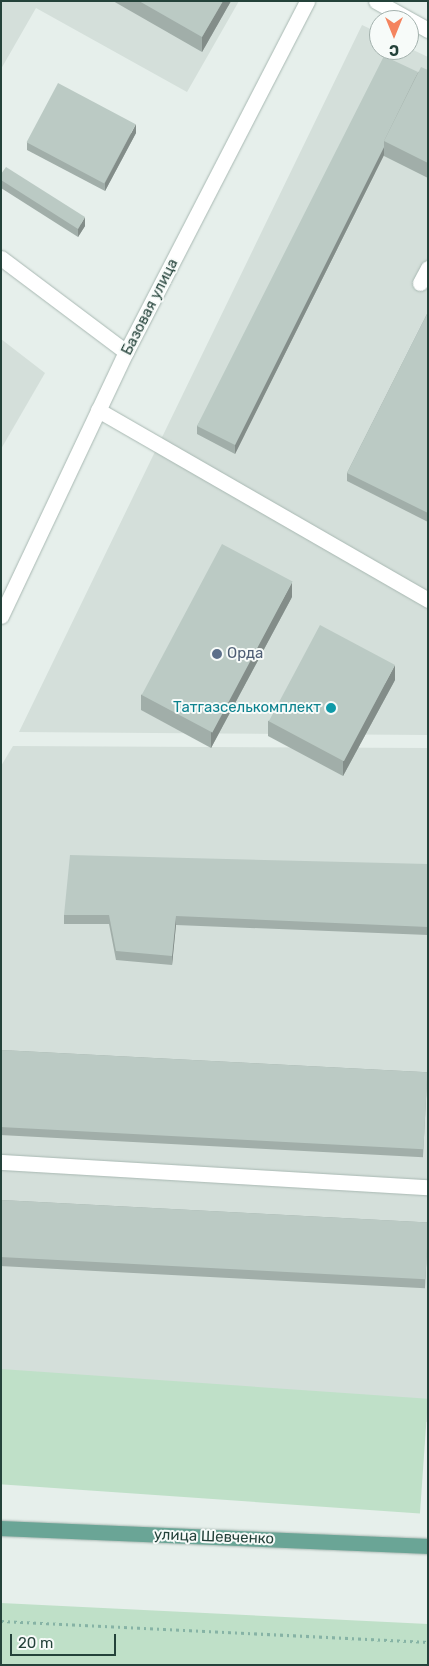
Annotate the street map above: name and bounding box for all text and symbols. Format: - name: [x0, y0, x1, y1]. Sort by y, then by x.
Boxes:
- north arrow: [369, 10, 419, 60]
- text: С: [389, 41, 399, 58]
- street label: Базовая улица: [118, 256, 182, 358]
- place label: Орда: [227, 645, 263, 663]
- marker: Орда: [211, 648, 223, 660]
- place label: Татгазселькомплект: [173, 699, 321, 717]
- marker: Татгазселькомплект: [325, 702, 337, 714]
- street label: улица Шевченко: [154, 1526, 274, 1548]
- scale bar: [12, 1624, 119, 1656]
- text: 20 m: [18, 1634, 53, 1652]

